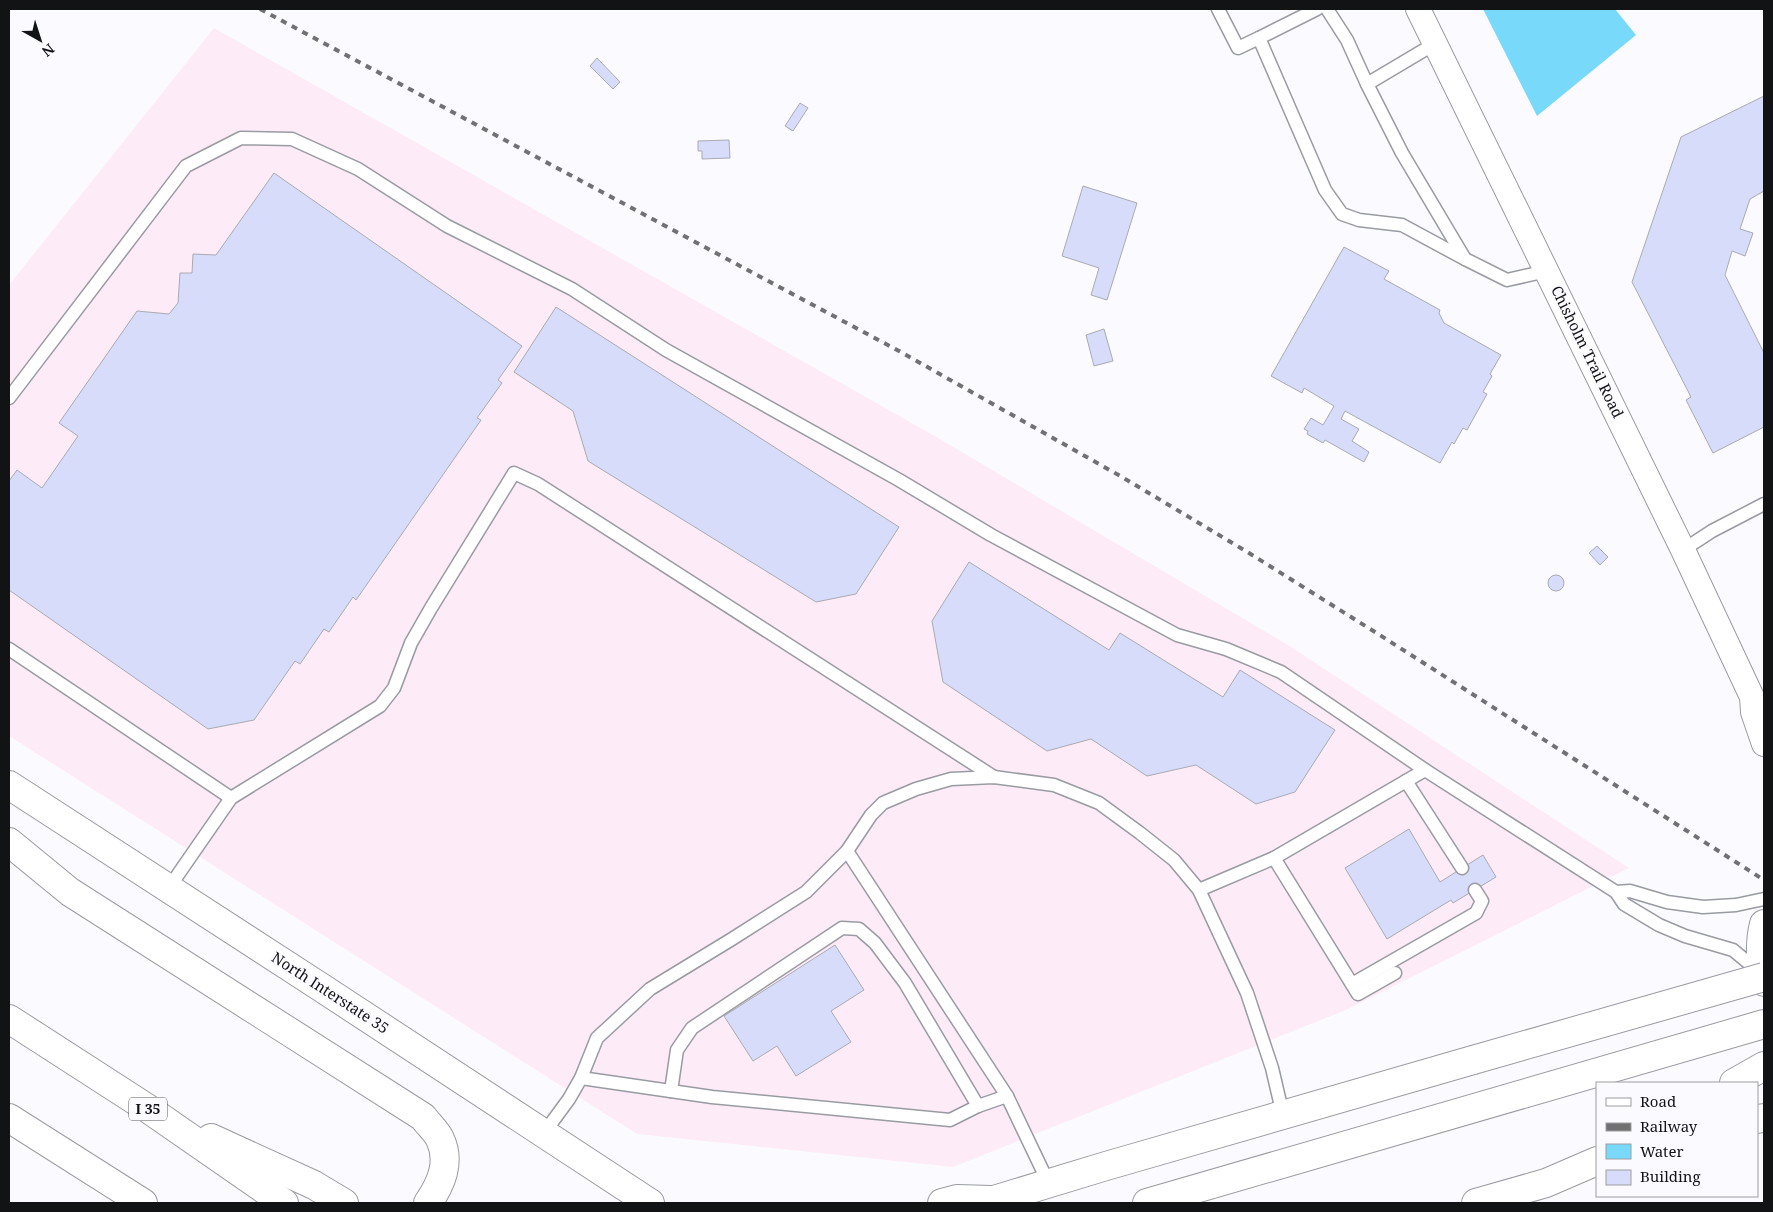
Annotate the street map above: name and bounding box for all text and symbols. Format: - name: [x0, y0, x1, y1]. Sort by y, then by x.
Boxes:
- north arrow: [15, 15, 65, 65]
- text: N: [38, 40, 59, 61]
- street label: Chisholm Trail Road: [1547, 282, 1629, 421]
- street label: North Interstate 35: [268, 947, 393, 1038]
- legend: [1596, 1082, 1758, 1197]
- text: Road: [1640, 1091, 1676, 1111]
- road number: I 35: [129, 1098, 167, 1120]
- text: Railway: [1640, 1116, 1698, 1136]
- text: Water: [1640, 1141, 1683, 1161]
- text: Building: [1640, 1166, 1701, 1186]

